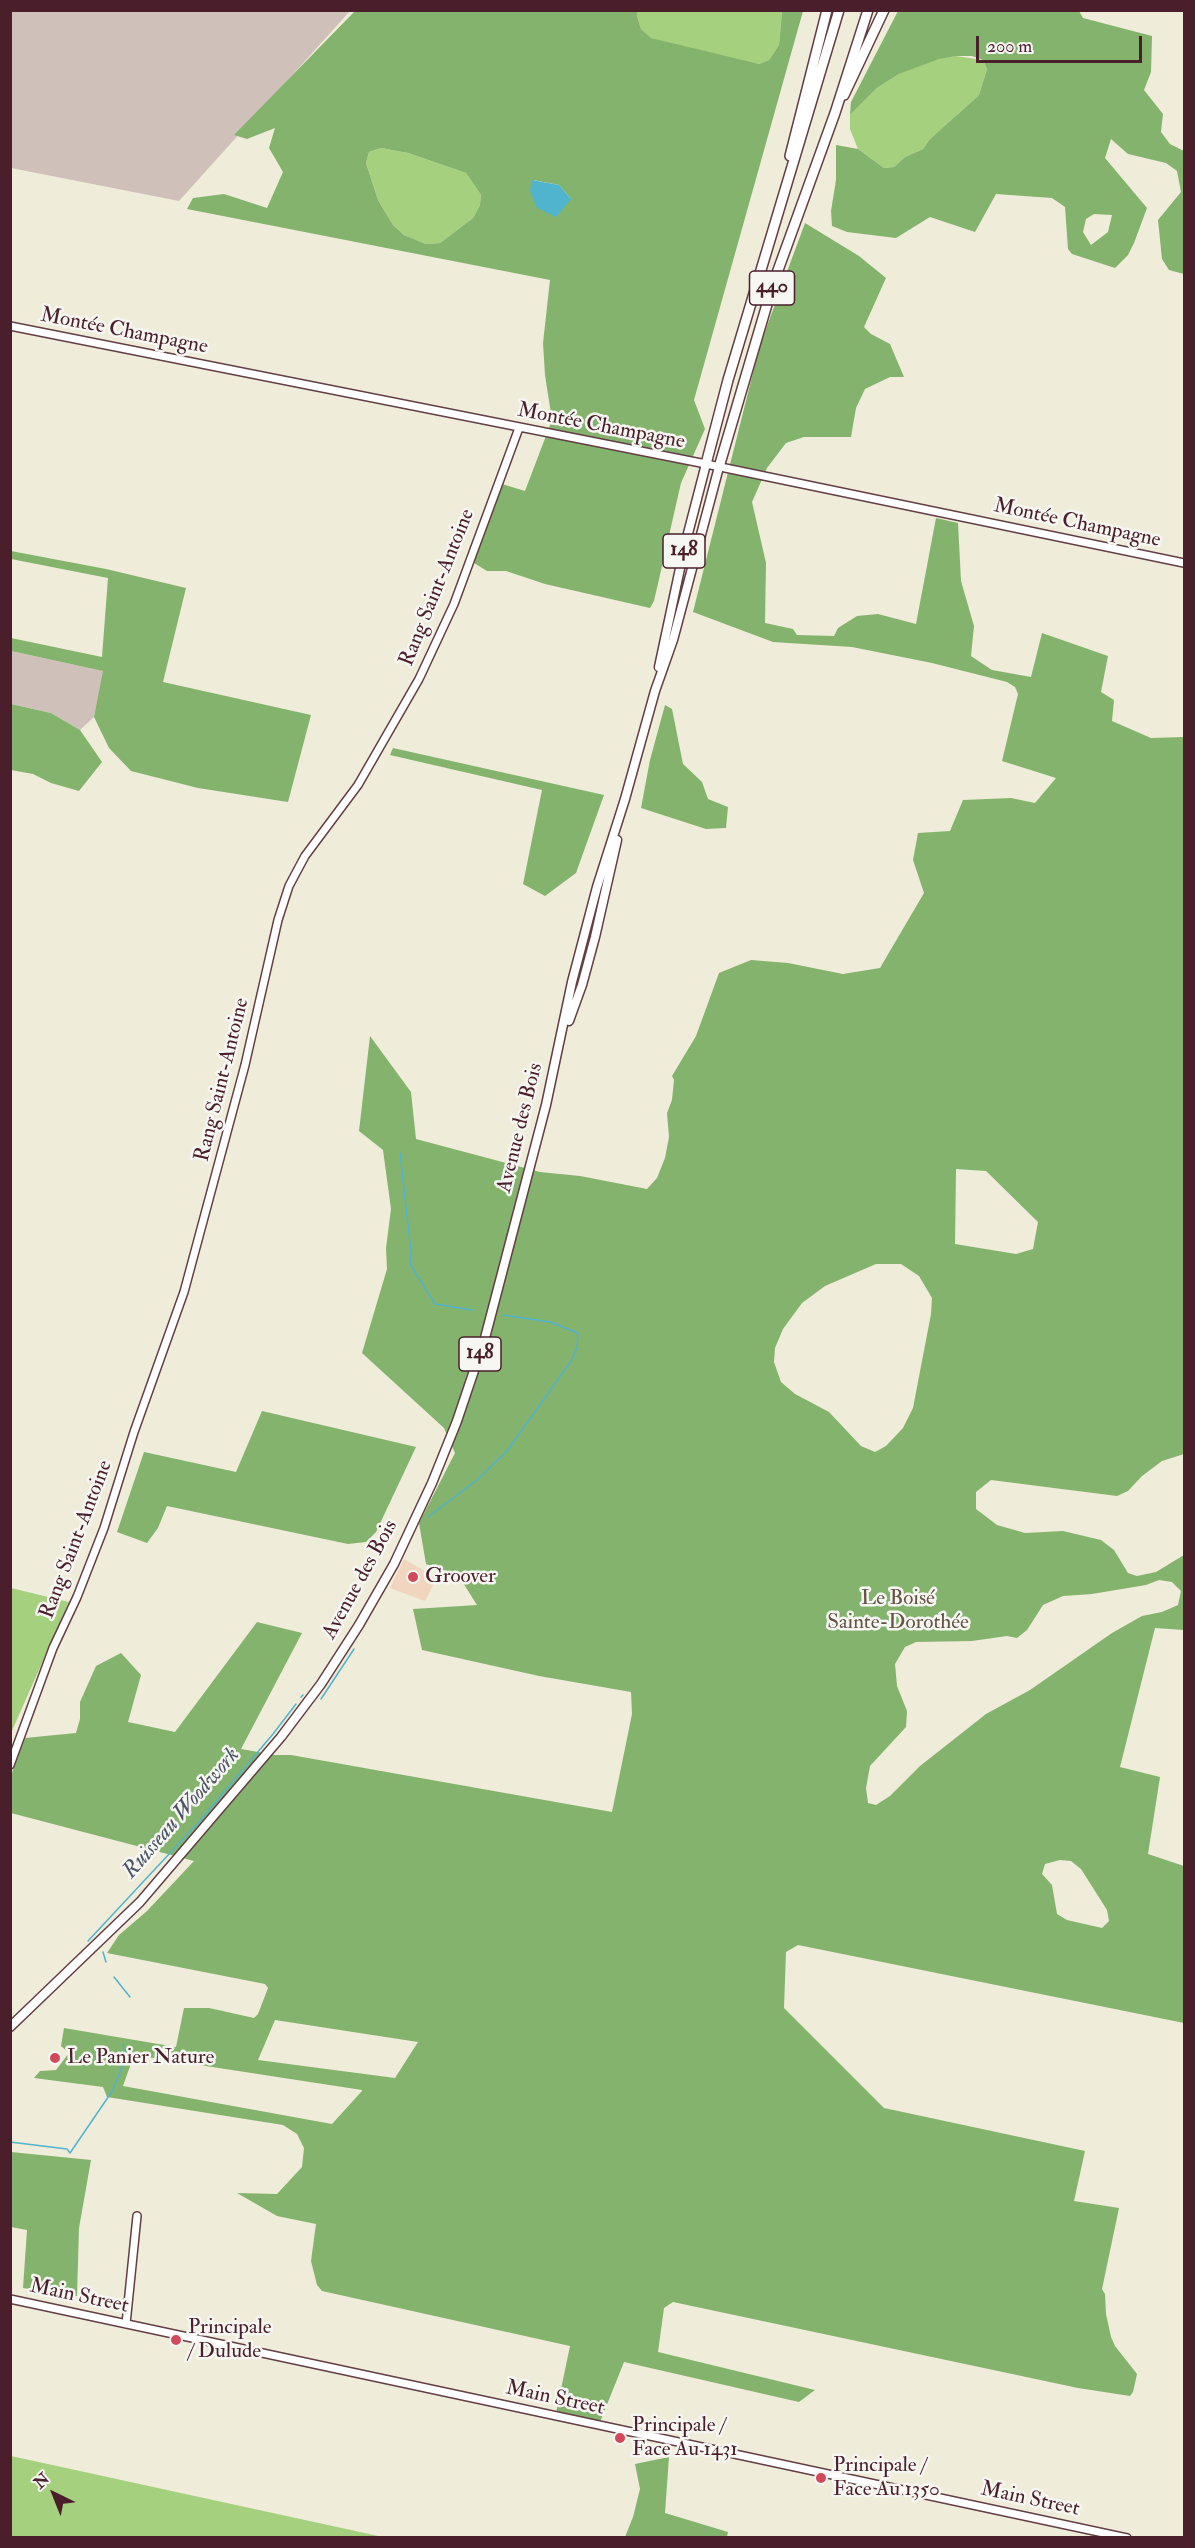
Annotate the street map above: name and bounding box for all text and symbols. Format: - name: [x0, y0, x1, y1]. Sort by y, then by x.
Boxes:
- scale bar: [979, 24, 1146, 62]
- text: 200 m: [987, 35, 1032, 58]
- road number: 440: [750, 271, 794, 305]
- street label: Montée Champagne: [38, 303, 210, 361]
- street label: Montée Champagne: [515, 398, 687, 456]
- street label: Montée Champagne: [991, 494, 1163, 554]
- street label: Rang Saint-Antoine: [395, 506, 481, 670]
- road number: 148: [663, 534, 705, 568]
- street label: Rang Saint-Antoine: [191, 996, 255, 1164]
- street label: Avenue des Bois: [493, 1061, 549, 1195]
- road number: 148: [459, 1337, 501, 1371]
- street label: Rang Saint-Antoine: [35, 1457, 119, 1623]
- street label: Avenue des Bois: [318, 1516, 404, 1644]
- place label: Groover: [425, 1564, 496, 1590]
- marker: Groover: [406, 1570, 420, 1584]
- park label: Le Boisé Sainte-Dorothée: [827, 1586, 969, 1636]
- water label: Ruisseau Woodwork: [118, 1743, 246, 1885]
- place label: Le Panier Nature: [67, 2045, 214, 2071]
- marker: Le Panier Nature: [48, 2051, 62, 2065]
- street label: Main Street: [27, 2274, 131, 2320]
- place label: Principale / Dulude: [188, 2315, 272, 2365]
- marker: Principale / Dulude: [169, 2333, 183, 2347]
- street label: Main Street: [503, 2376, 607, 2422]
- place label: Principale / Face Au 1431: [632, 2413, 738, 2463]
- marker: Principale / Face Au 1431: [613, 2431, 627, 2445]
- place label: Principale / Face Au 1350: [833, 2453, 940, 2503]
- north arrow: [24, 2464, 84, 2524]
- text: N: [30, 2469, 54, 2493]
- marker: Principale / Face Au 1350: [814, 2471, 828, 2485]
- street label: Main Street: [978, 2477, 1082, 2523]

